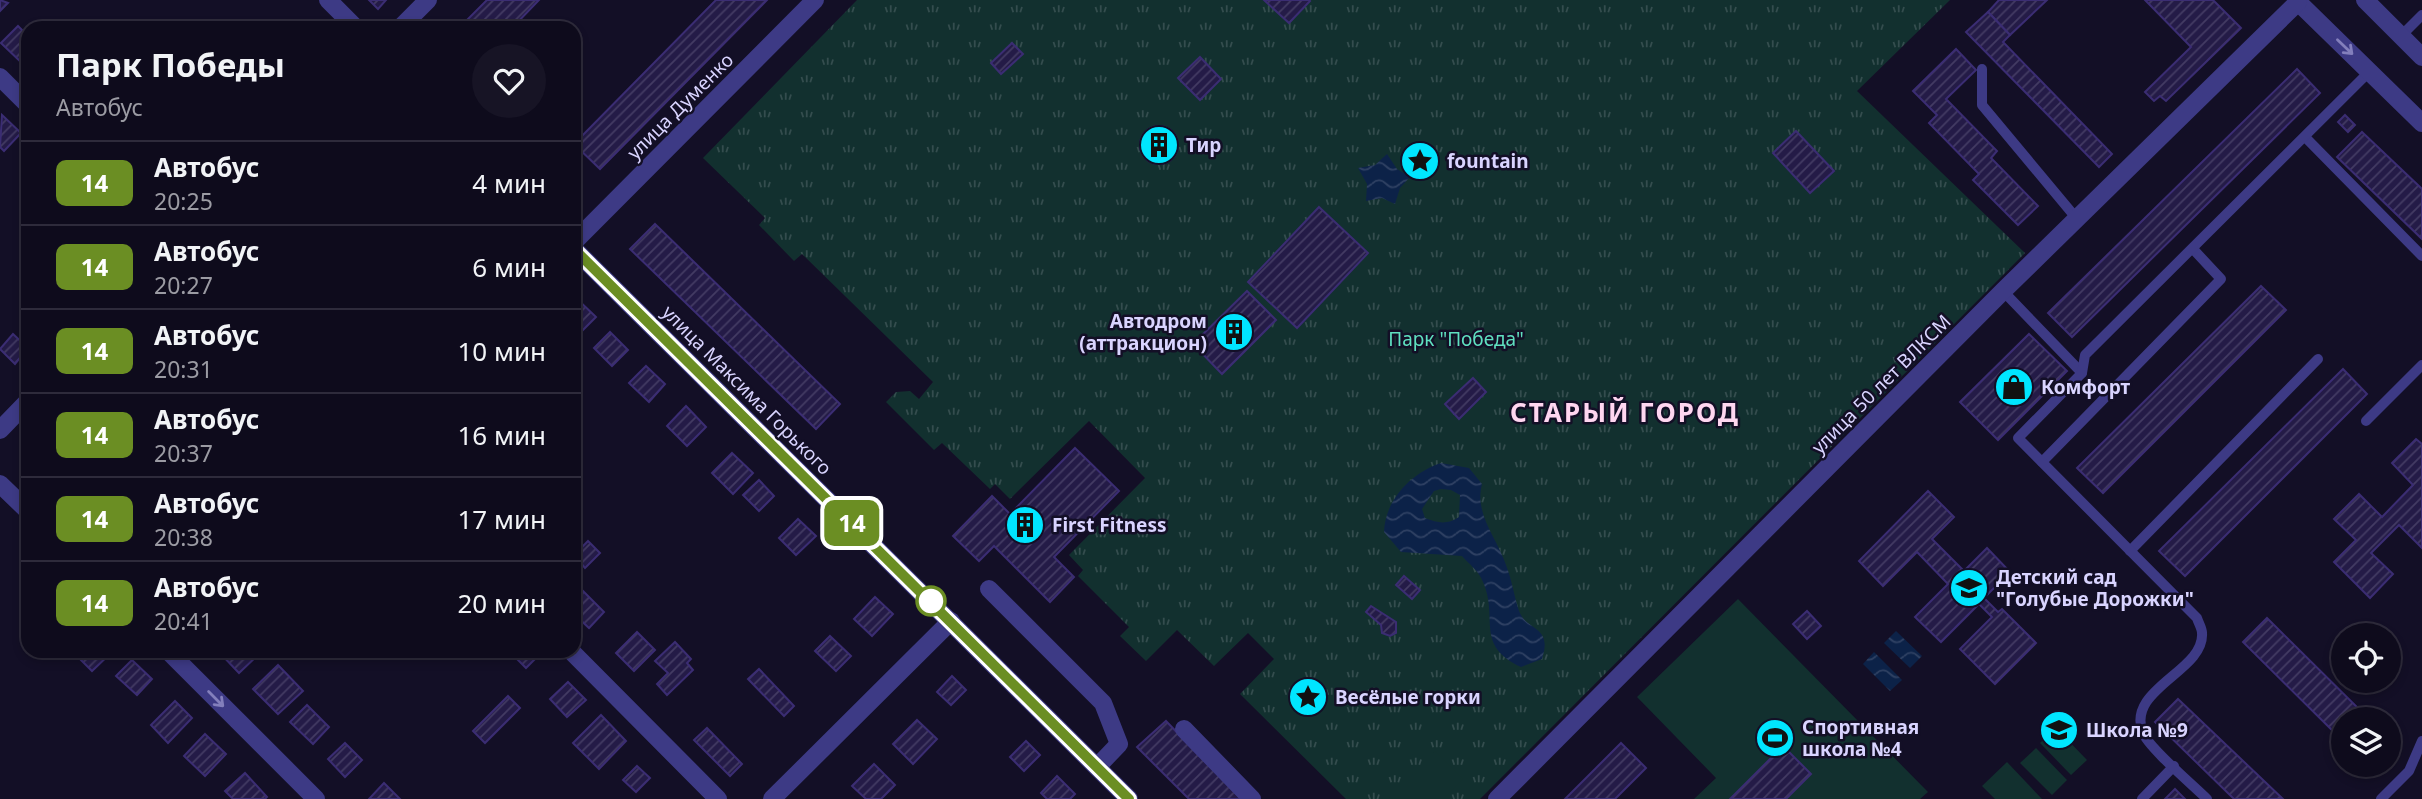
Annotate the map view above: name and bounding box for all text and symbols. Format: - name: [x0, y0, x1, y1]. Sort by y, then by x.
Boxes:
- one-way arrow: [2336, 39, 2353, 56]
- text: Парк Победы: [56, 42, 285, 87]
- button: heart: [472, 44, 546, 118]
- street label: улица Думенко: [621, 47, 739, 165]
- text: Автобус: [56, 91, 143, 123]
- building icon: Тир: [1138, 124, 1180, 166]
- place label: Тир: [1186, 132, 1221, 158]
- place icon: fountain: [1399, 140, 1441, 182]
- place label: fountain: [1447, 148, 1529, 174]
- text: Автобус: [154, 149, 259, 185]
- text: 4 мин: [472, 165, 546, 201]
- text: 14: [81, 166, 108, 199]
- text: 20:25: [154, 185, 213, 217]
- text: Автобус: [154, 233, 259, 269]
- text: 6 мин: [472, 249, 546, 285]
- text: 14: [81, 250, 108, 283]
- text: 20:27: [154, 269, 213, 301]
- street label: улица Максима Горького: [656, 299, 838, 481]
- place label: Автодром (аттракцион): [1079, 308, 1207, 356]
- street label: улица 50 лет ВЛКСМ: [1806, 309, 1956, 459]
- building icon: Автодром (аттракцион): [1213, 311, 1255, 353]
- text: Автобус: [154, 317, 259, 353]
- park label: Парк "Победа": [1388, 326, 1524, 352]
- text: 10 мин: [457, 333, 546, 369]
- text: 14: [81, 334, 108, 367]
- text: 20:31: [154, 353, 213, 385]
- shop icon: Комфорт: [1993, 366, 2035, 408]
- place label: Комфорт: [2041, 374, 2131, 400]
- district label: СТАРЫЙ ГОРОД: [1510, 394, 1740, 430]
- text: Автобус: [154, 401, 259, 437]
- text: 16 мин: [457, 417, 546, 453]
- text: 14: [81, 418, 108, 451]
- text: 20:37: [154, 437, 213, 469]
- text: Автобус: [154, 485, 259, 521]
- line badge: 14: [820, 500, 884, 546]
- text: 17 мин: [457, 501, 546, 537]
- text: 14: [81, 502, 108, 535]
- building icon: First Fitness: [1004, 504, 1046, 546]
- text: 14: [838, 506, 866, 539]
- place label: First Fitness: [1052, 512, 1166, 538]
- text: 20:38: [154, 521, 213, 553]
- place label: Детский сад "Голубые Дорожки": [1996, 564, 2194, 612]
- school or university icon: Детский сад "Голубые Дорожки": [1948, 567, 1990, 609]
- text: Автобус: [154, 569, 259, 605]
- text: 20 мин: [457, 585, 546, 621]
- text: 14: [81, 586, 108, 619]
- unlabelled marker: [916, 586, 946, 616]
- text: 20:41: [154, 605, 213, 637]
- map controls: [2331, 623, 2401, 777]
- button: locate: [2331, 623, 2401, 693]
- place icon: Весёлые горки: [1287, 676, 1329, 718]
- place label: Весёлые горки: [1335, 684, 1481, 710]
- one-way arrow: [208, 691, 225, 708]
- button: layers: [2331, 707, 2401, 777]
- school or university icon: Школа №9: [2038, 709, 2080, 751]
- place label: Спортивная школа №4: [1802, 714, 1919, 762]
- sports icon: Спортивная школа №4: [1754, 717, 1796, 759]
- place label: Школа №9: [2086, 717, 2188, 743]

